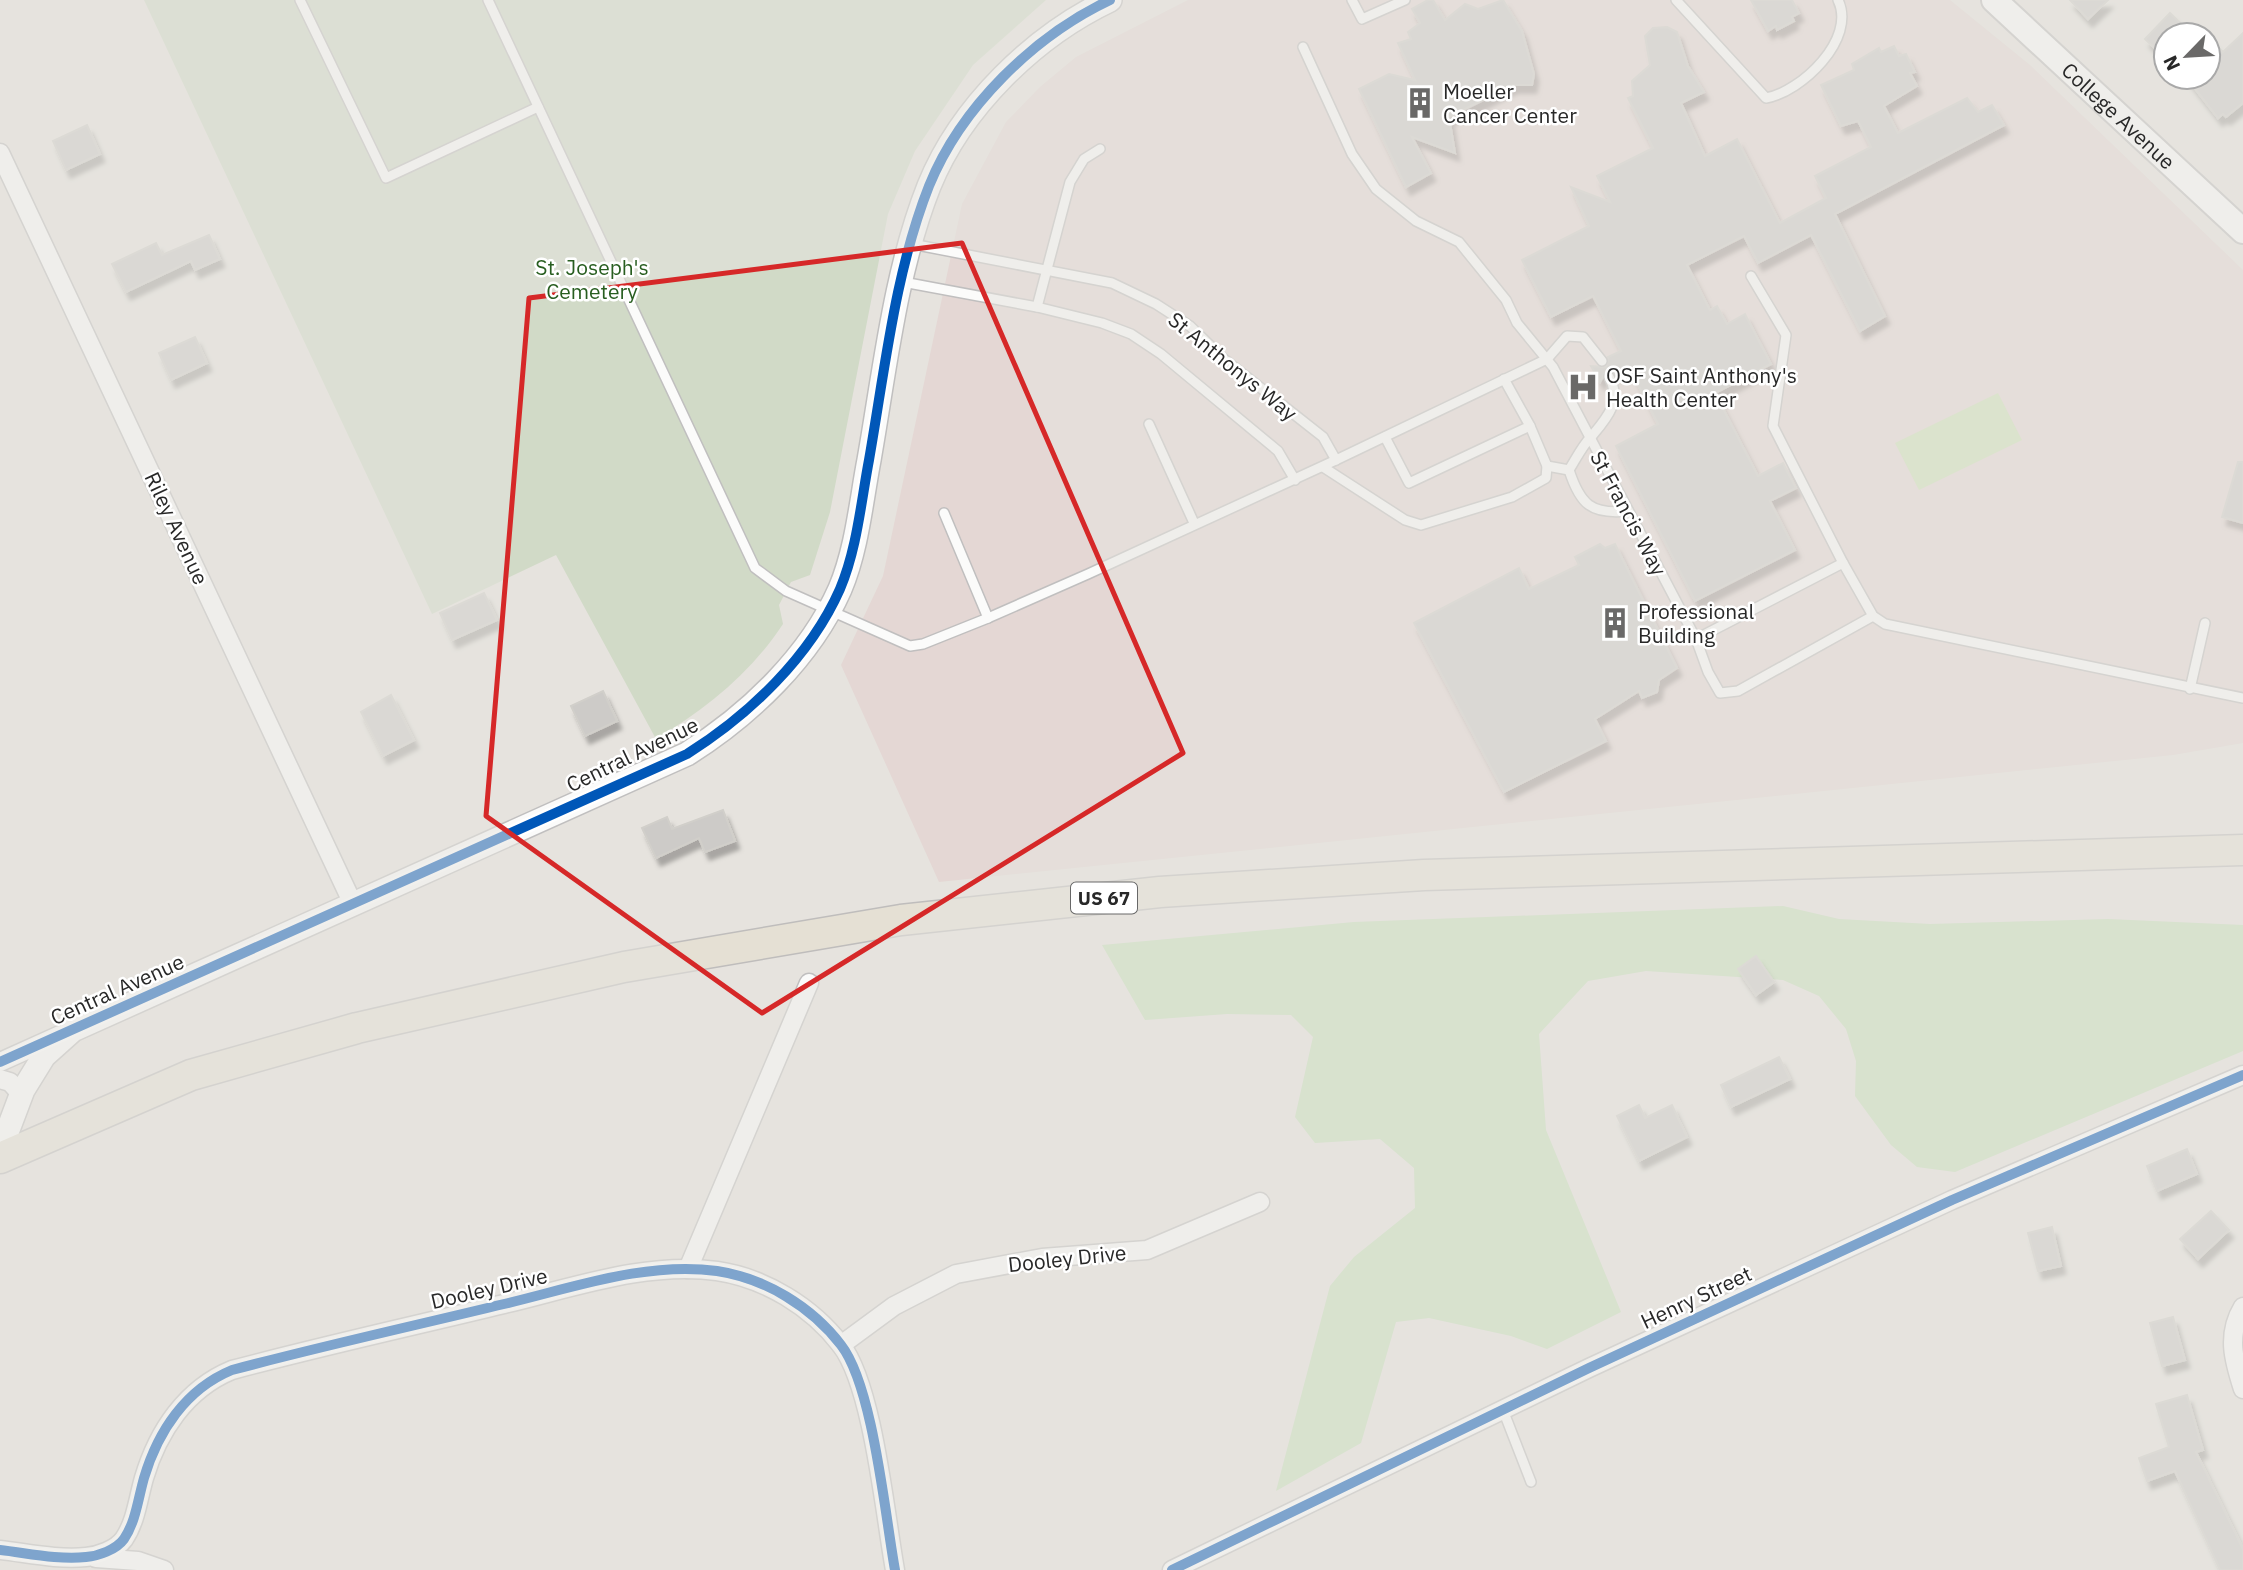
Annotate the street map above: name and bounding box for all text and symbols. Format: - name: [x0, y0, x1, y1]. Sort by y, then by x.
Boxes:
- north arrow: [2152, 21, 2222, 91]
- text: N: [2158, 52, 2185, 74]
- street label: College Avenue: [2056, 56, 2181, 175]
- place label: Moeller Cancer Center: [1443, 77, 1577, 129]
- building icon: Moeller Cancer Center: [1403, 86, 1437, 120]
- park label: St. Joseph's Cemetery: [535, 253, 649, 305]
- street label: St Anthonys Way: [1163, 305, 1304, 427]
- place label: OSF Saint Anthony's Health Center: [1606, 361, 1797, 413]
- hospital icon: OSF Saint Anthony's Health Center: [1566, 370, 1600, 404]
- street label: St Francis Way: [1584, 446, 1674, 581]
- street label: Riley Avenue: [139, 467, 215, 589]
- place label: Professional Building: [1638, 597, 1754, 649]
- building icon: Professional Building: [1598, 606, 1632, 640]
- street label: Central Avenue: [561, 710, 703, 798]
- road number: US 67: [1071, 882, 1137, 914]
- street label: Central Avenue: [46, 947, 188, 1031]
- street label: Dooley Drive: [1006, 1238, 1128, 1278]
- street label: Henry Street: [1636, 1259, 1756, 1335]
- street label: Dooley Drive: [428, 1261, 550, 1315]

